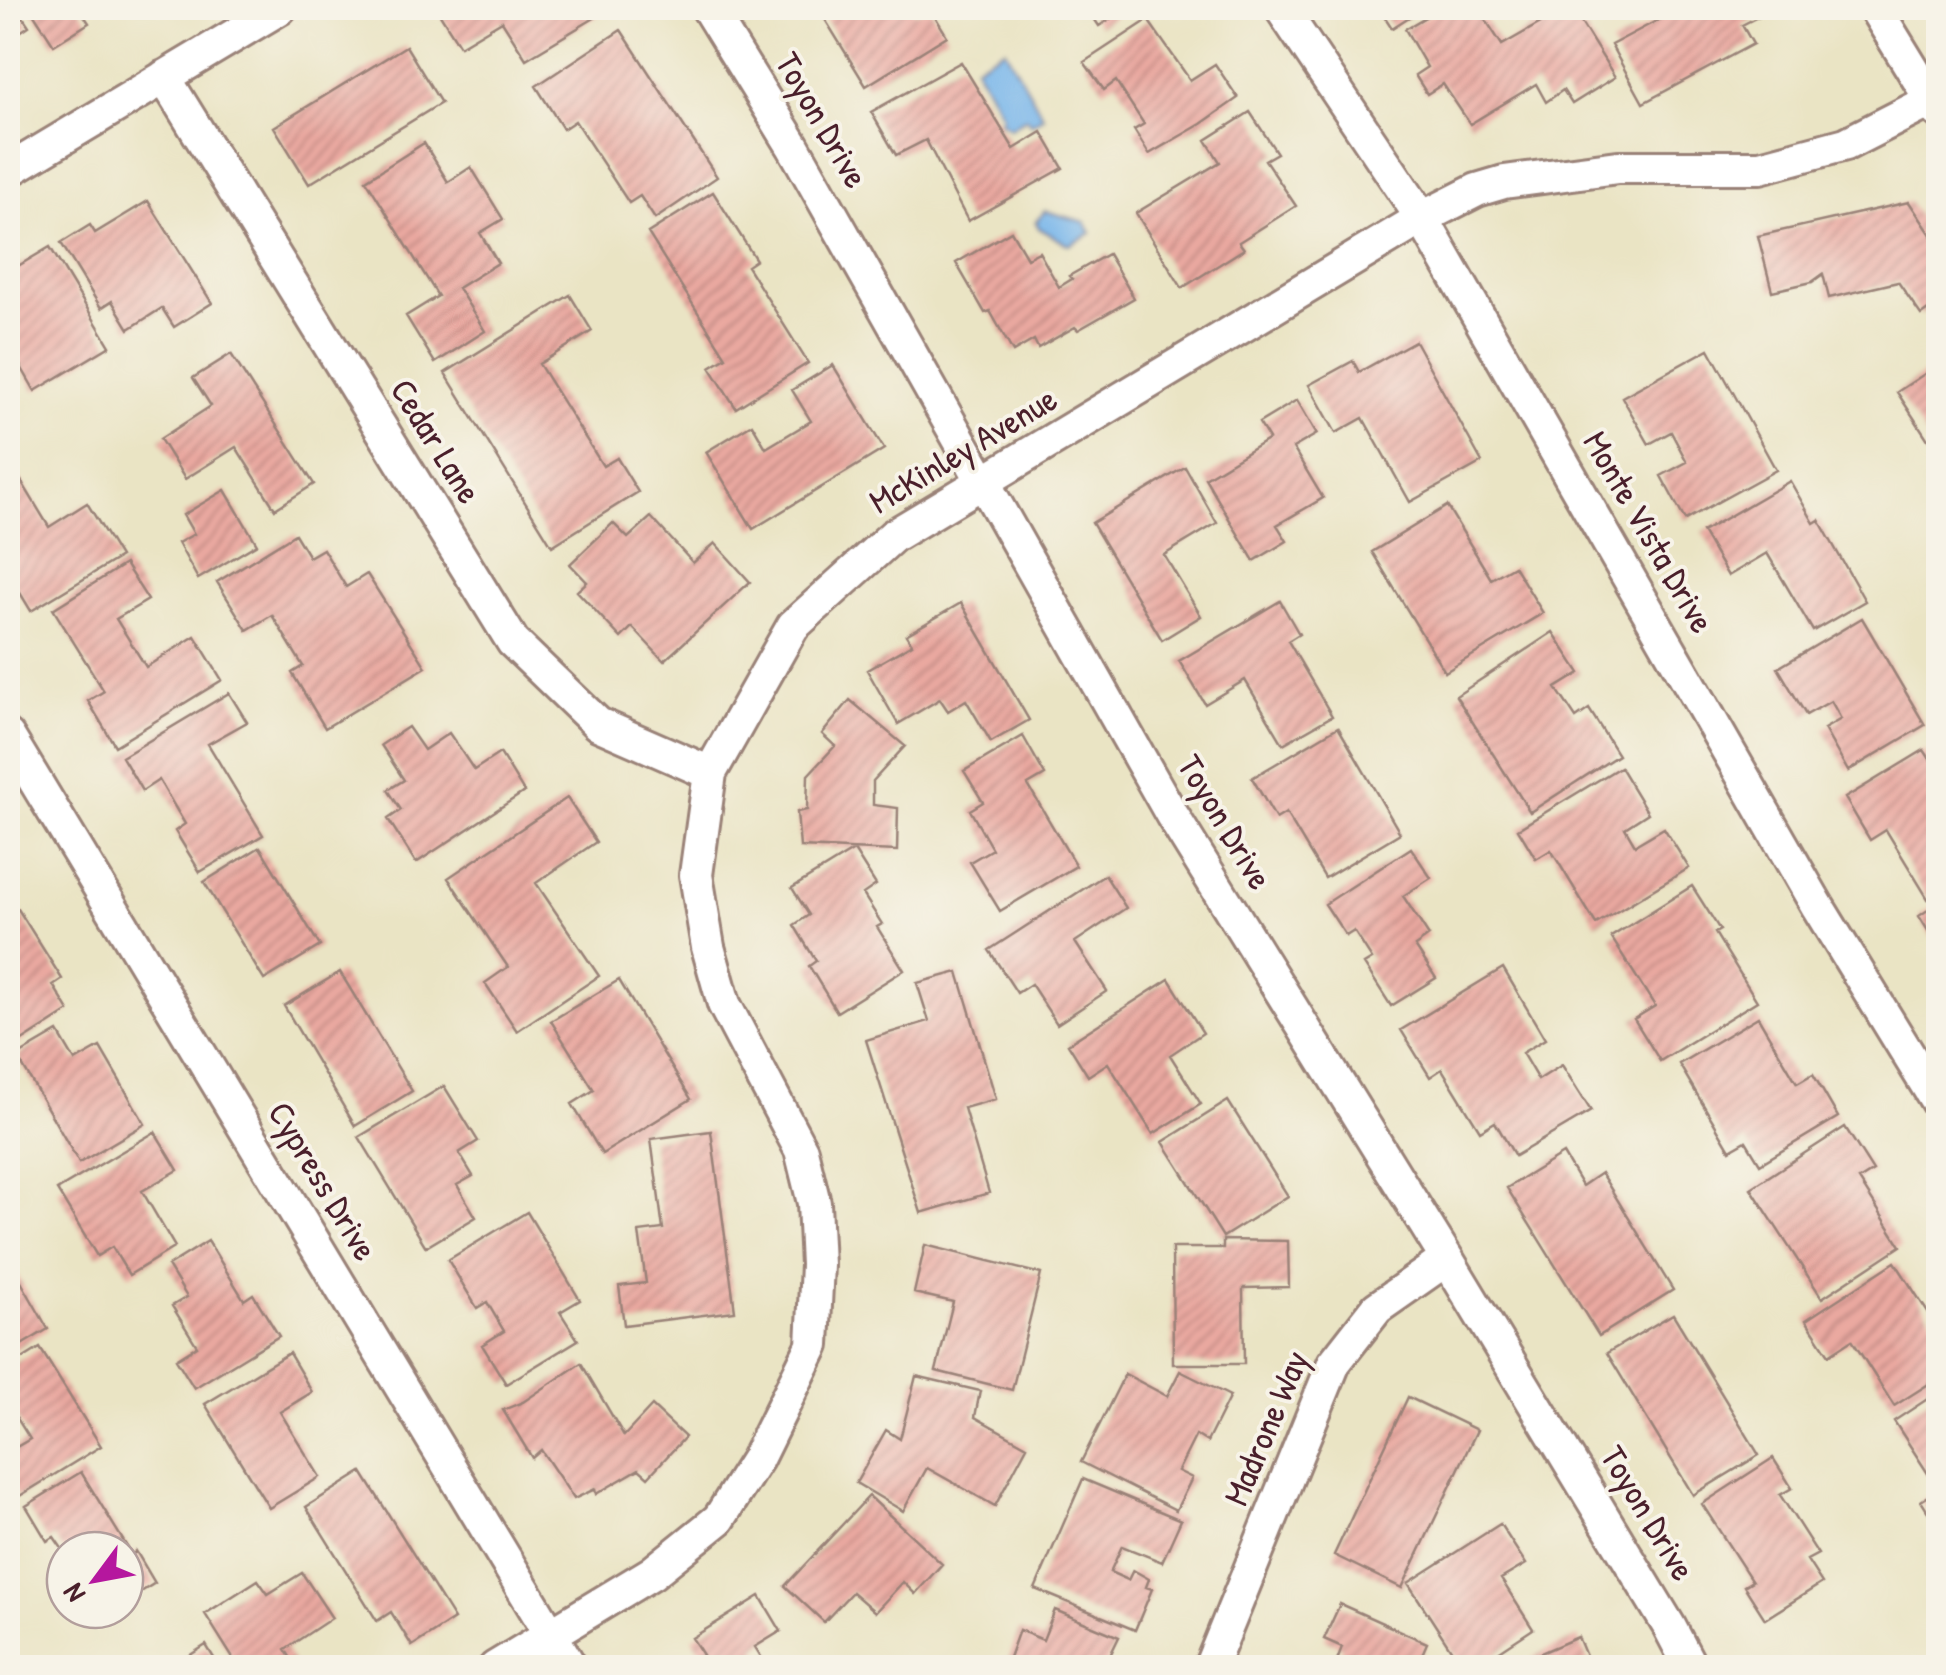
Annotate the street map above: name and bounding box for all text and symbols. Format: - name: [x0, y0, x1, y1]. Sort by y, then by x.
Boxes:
- street label: Toyon Drive: [765, 43, 880, 196]
- street label: Cedar Lane: [380, 370, 493, 512]
- street label: McKinley Avenue: [860, 375, 1065, 524]
- street label: Monte Vista Drive: [1573, 422, 1726, 641]
- street label: Toyon Drive: [1167, 746, 1284, 898]
- street label: Cypress Drive: [258, 1093, 389, 1269]
- street label: Madrone Way: [1212, 1343, 1319, 1512]
- street label: Toyon Drive: [1590, 1437, 1707, 1589]
- north arrow: [45, 1530, 145, 1630]
- text: N: [54, 1577, 94, 1610]

